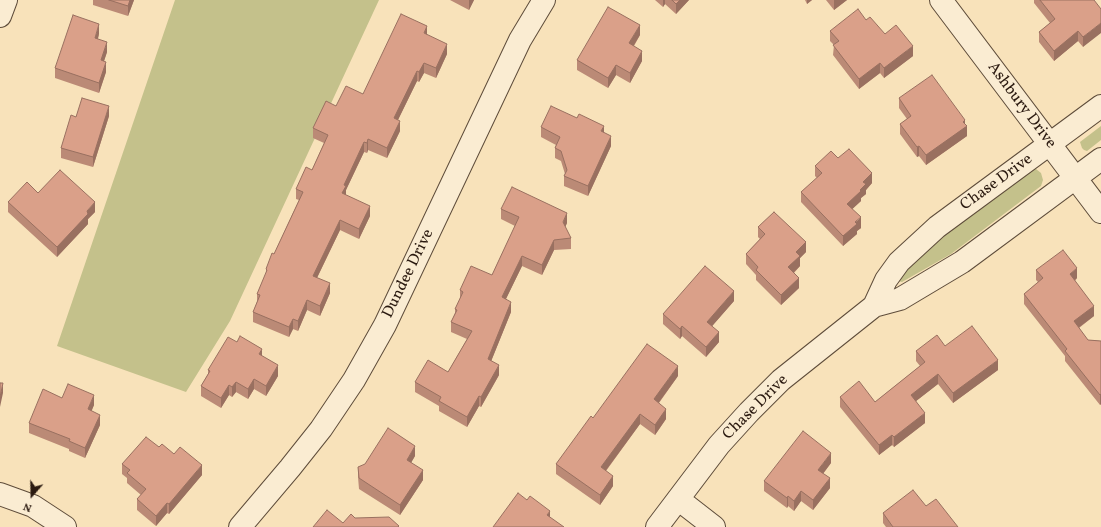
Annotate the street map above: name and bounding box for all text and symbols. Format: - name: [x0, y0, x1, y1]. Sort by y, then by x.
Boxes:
- street label: Ashbury Drive: [982, 59, 1060, 153]
- street label: Chase Drive: [957, 150, 1037, 216]
- street label: Dundee Drive: [379, 226, 439, 322]
- street label: Chase Drive: [719, 371, 793, 445]
- north arrow: [12, 475, 52, 515]
- text: N: [21, 498, 34, 515]

